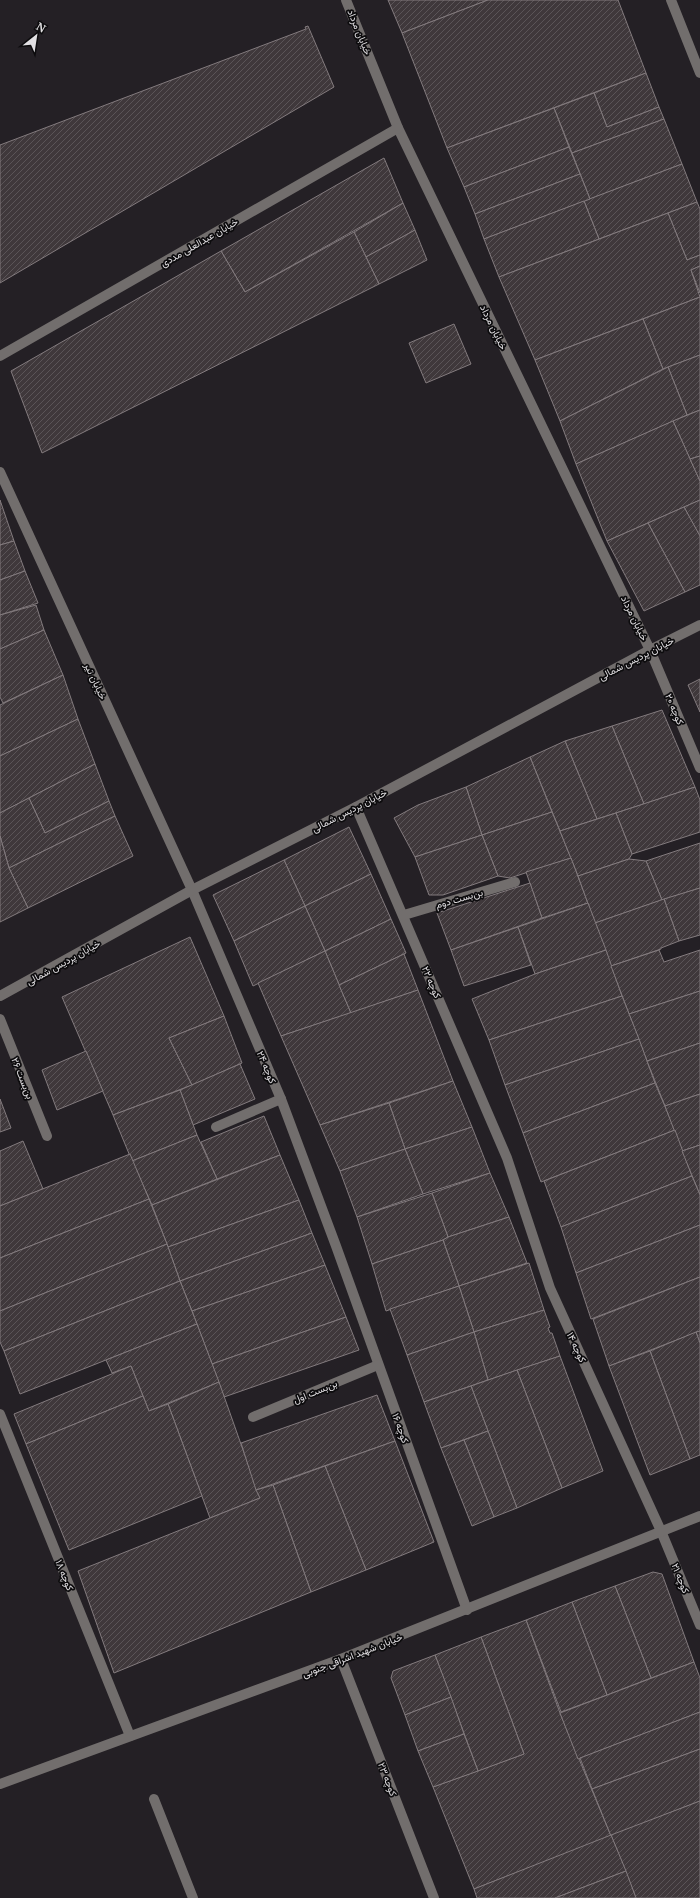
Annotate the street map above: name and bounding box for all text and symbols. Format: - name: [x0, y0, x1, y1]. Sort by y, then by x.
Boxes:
- street label: خیابان مرداد: [344, 7, 376, 57]
- north arrow: [16, 16, 56, 56]
- text: N: [34, 18, 49, 36]
- street label: خیابان عبدالعلی مددی: [158, 214, 241, 270]
- street label: خیابان مرداد: [477, 302, 511, 352]
- street label: خیابان مرداد: [618, 593, 652, 643]
- street label: خیابان پردیس شمالی: [596, 633, 677, 684]
- street label: خیابان تیر: [81, 660, 111, 702]
- street label: کوچه ۲۰: [661, 691, 688, 728]
- street label: خیابان پردیس شمالی: [309, 785, 390, 836]
- street label: بن‌بست دوم: [434, 885, 484, 911]
- street label: خیابان پردیس شمالی: [23, 936, 103, 989]
- street label: کوچه ۲۲: [418, 964, 445, 1001]
- street label: کوچه ۲۴: [253, 1048, 280, 1086]
- street label: بن‌بست ۲۶: [8, 1055, 38, 1101]
- street label: کوچه ۱۴: [563, 1330, 590, 1365]
- street label: بن‌بست اول: [291, 1376, 339, 1406]
- street label: کوچه ۱۶: [388, 1411, 413, 1446]
- street label: کوچه ۱۸: [52, 1557, 78, 1593]
- street label: کوچه ۲۱: [668, 1561, 694, 1596]
- street label: خیابان شهید اشراقی جنوبی: [300, 1629, 405, 1681]
- street label: کوچه ۲۳: [374, 1760, 401, 1799]

